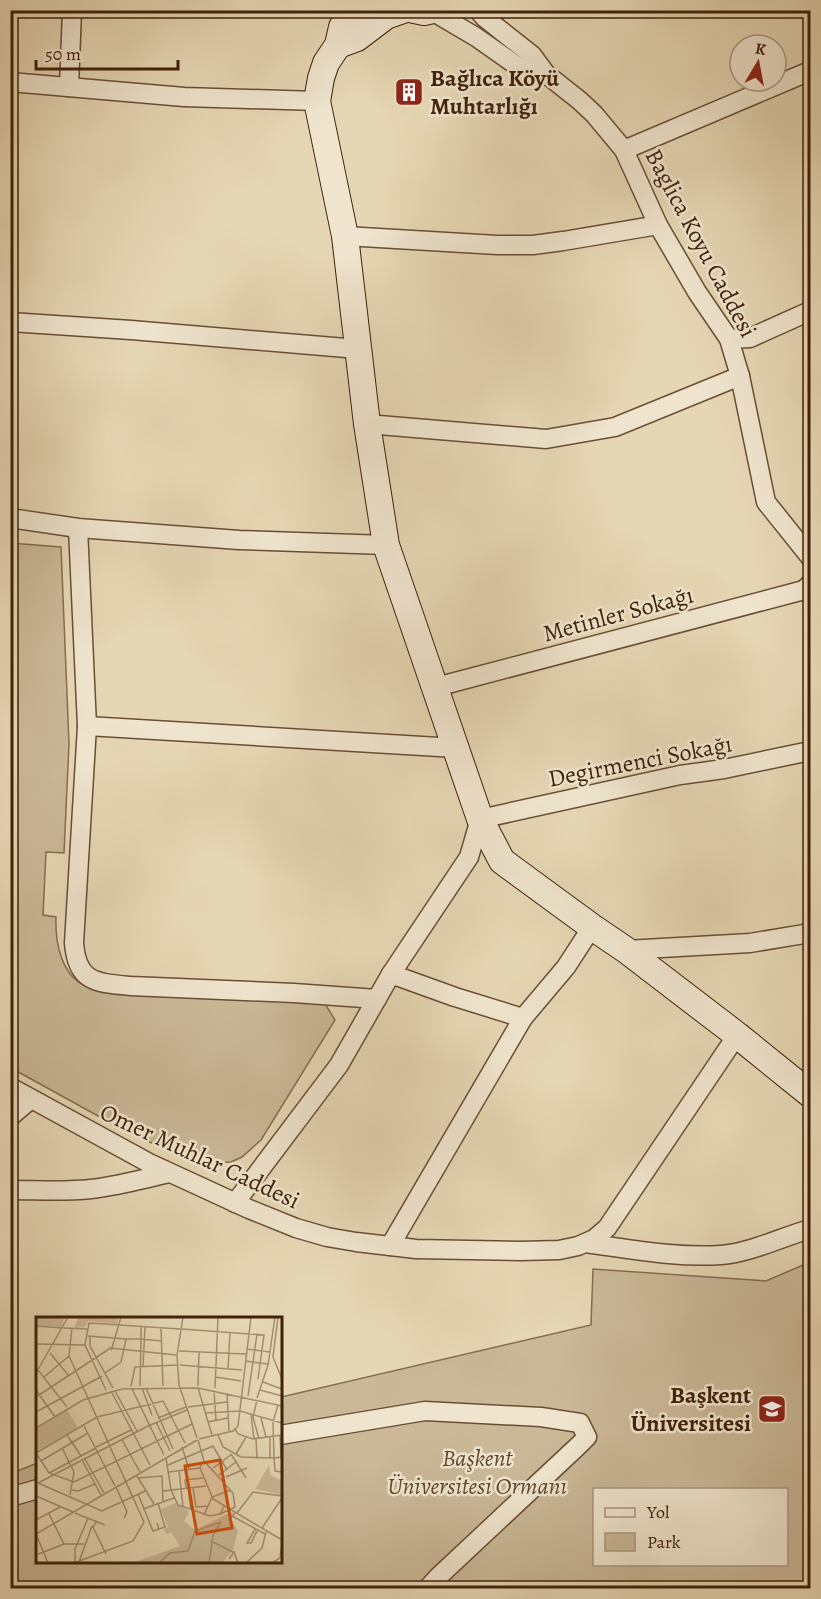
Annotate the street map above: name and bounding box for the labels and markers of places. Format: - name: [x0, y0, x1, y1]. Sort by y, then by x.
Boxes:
- place label: Bağlıca Köyü Muhtarlığı: [430, 62, 560, 122]
- building icon: Bağlıca Köyü Muhtarlığı: [393, 76, 425, 108]
- place label: Başkent Üniversitesi: [631, 1379, 751, 1439]
- school or university icon: Başkent Üniversitesi: [756, 1393, 788, 1425]

